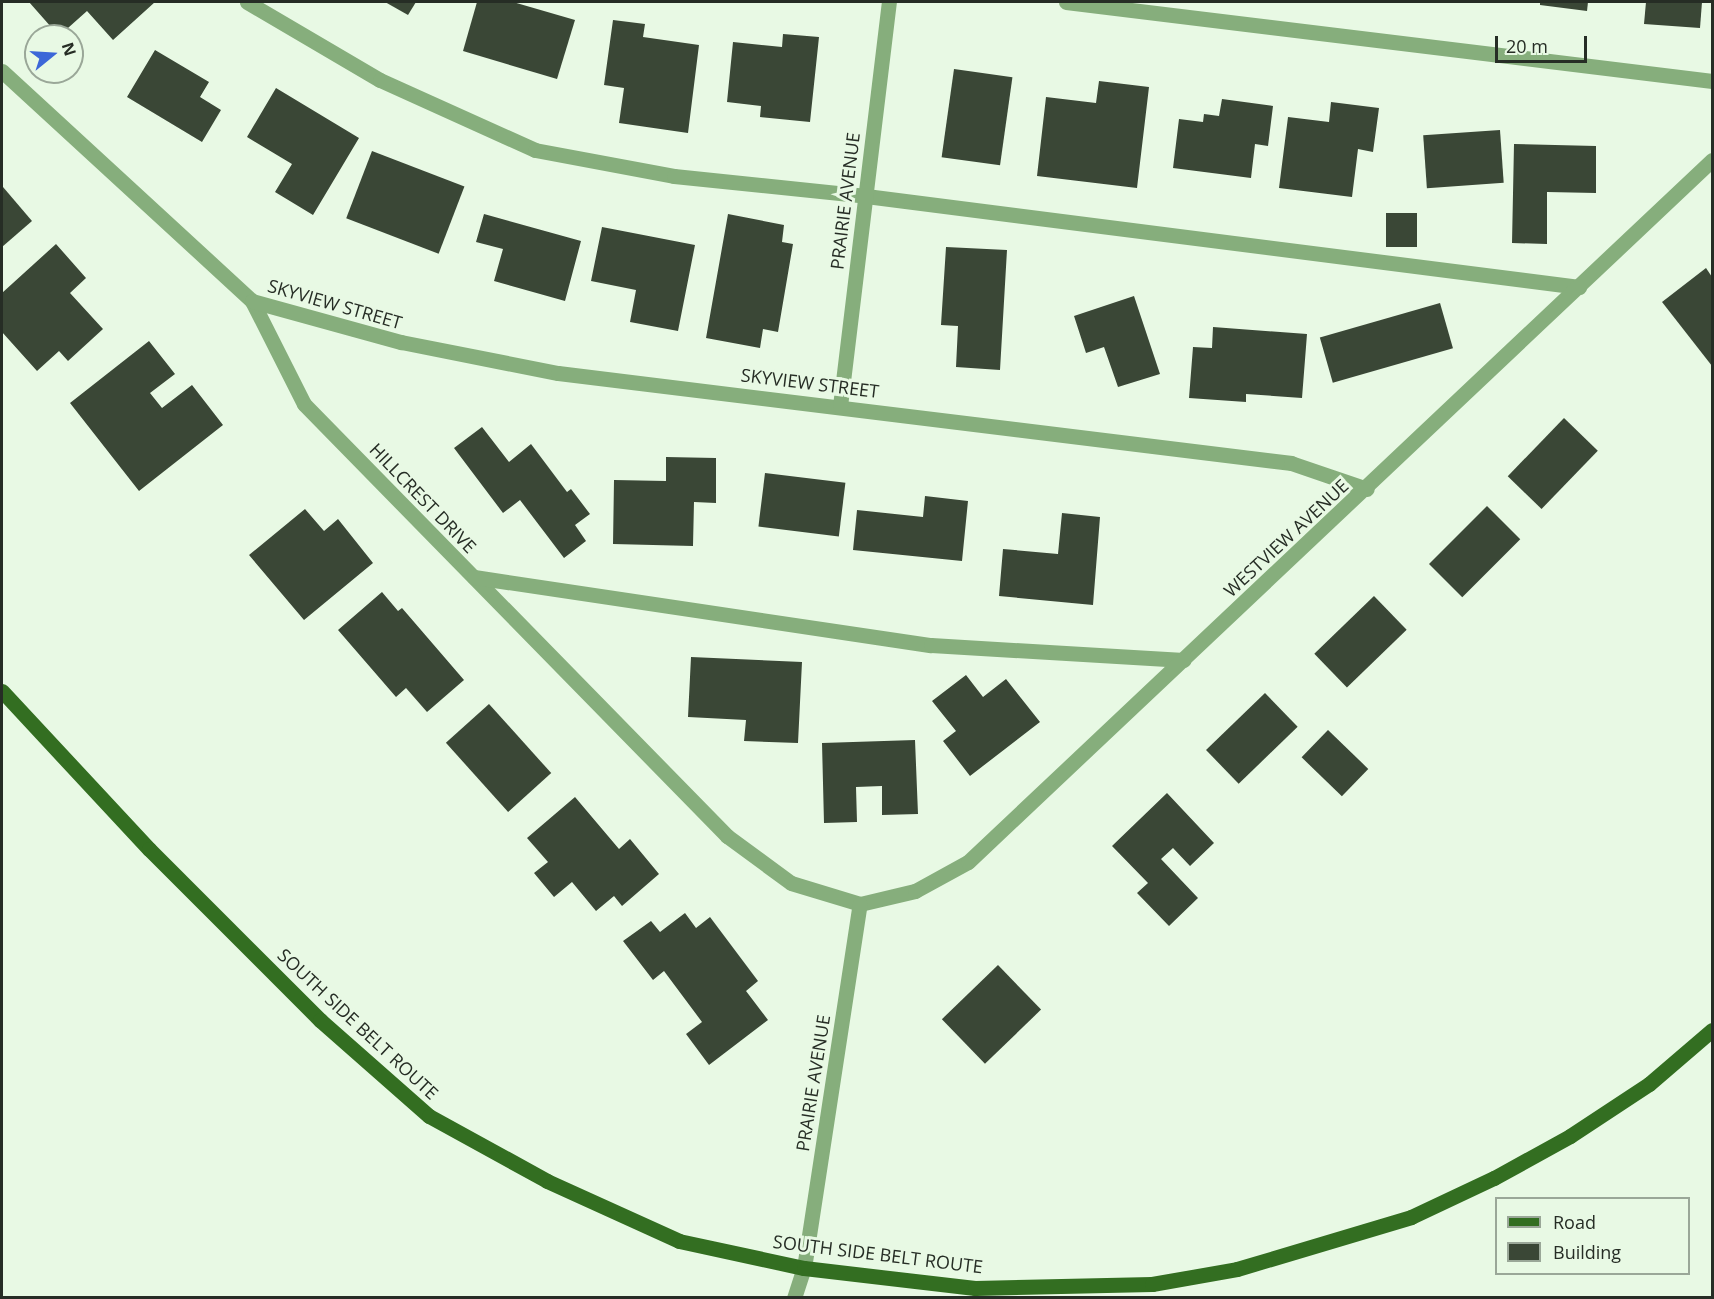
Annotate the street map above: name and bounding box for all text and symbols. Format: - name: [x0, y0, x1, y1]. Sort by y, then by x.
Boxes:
- north arrow: [24, 24, 84, 84]
- scale bar: [1498, 24, 1590, 62]
- text: 20 m: [1506, 34, 1548, 58]
- text: N: [57, 39, 82, 59]
- street label: PRAIRIE AVENUE: [826, 131, 864, 271]
- street label: SKYVIEW STREET: [265, 274, 405, 334]
- street label: SKYVIEW STREET: [740, 364, 880, 402]
- street label: HILLCREST DRIVE: [365, 439, 481, 557]
- street label: WESTVIEW AVENUE: [1219, 475, 1353, 601]
- street label: SOUTH SIDE BELT ROUTE: [273, 944, 443, 1104]
- street label: PRAIRIE AVENUE: [792, 1013, 834, 1153]
- legend: [1495, 1197, 1690, 1275]
- text: Road: [1553, 1210, 1596, 1234]
- street label: SOUTH SIDE BELT ROUTE: [772, 1230, 984, 1278]
- text: Building: [1553, 1240, 1621, 1264]

